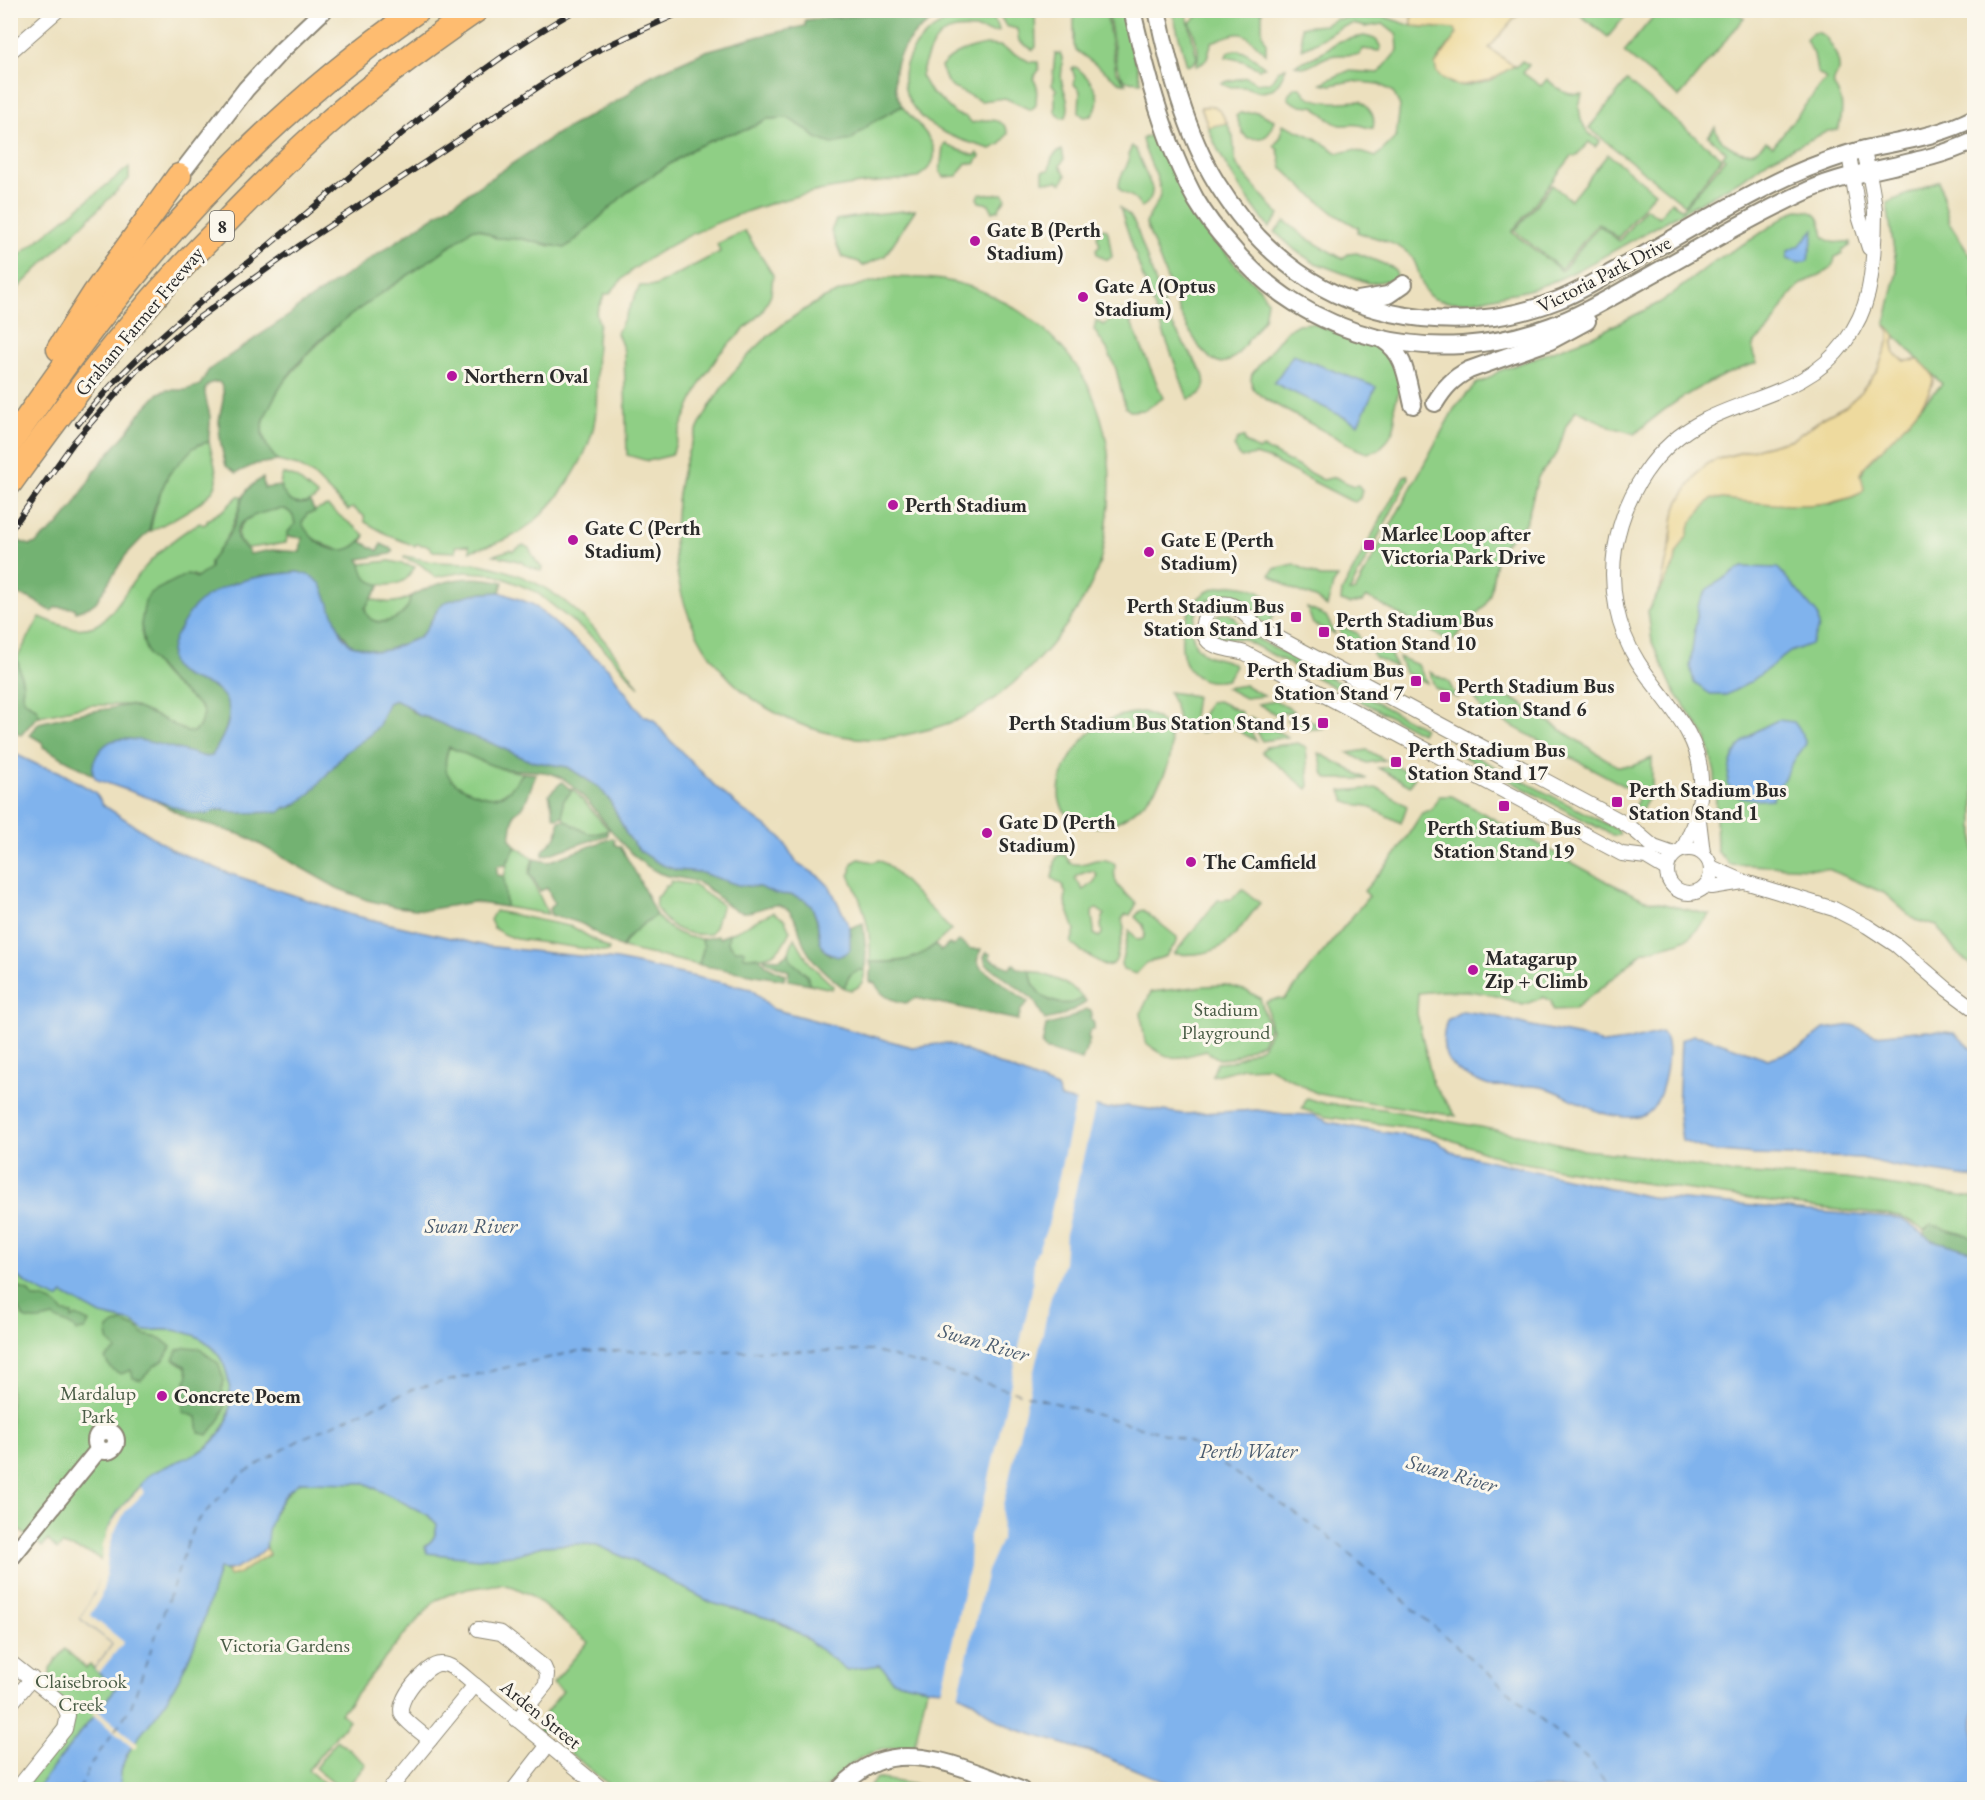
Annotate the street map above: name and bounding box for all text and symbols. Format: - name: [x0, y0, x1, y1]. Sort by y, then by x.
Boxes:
- road number: 8: [210, 211, 234, 241]
- place label: Gate B (Perth Stadium): [987, 217, 1101, 266]
- street label: Victoria Park Drive: [1533, 229, 1675, 319]
- marker: Gate B (Perth Stadium): [968, 234, 982, 248]
- street label: Graham Farmer Freeway: [69, 241, 209, 401]
- place label: Gate A (Optus Stadium): [1095, 273, 1215, 322]
- marker: Gate A (Optus Stadium): [1076, 290, 1090, 304]
- place label: Northern Oval: [464, 363, 589, 389]
- marker: Northern Oval: [445, 369, 459, 383]
- place label: Perth Stadium: [905, 492, 1027, 518]
- marker: Perth Stadium: [886, 498, 900, 512]
- place label: Gate C (Perth Stadium): [585, 515, 701, 564]
- place label: Marlee Loop after Victoria Park Drive: [1381, 521, 1545, 570]
- place label: Gate E (Perth Stadium): [1161, 527, 1274, 576]
- marker: Gate C (Perth Stadium): [566, 533, 580, 547]
- marker: Marlee Loop after Victoria Park Drive: [1362, 538, 1376, 552]
- marker: Gate E (Perth Stadium): [1142, 545, 1156, 559]
- place label: Perth Stadium Bus Station Stand 11: [1127, 593, 1284, 642]
- place label: Perth Stadium Bus Station Stand 10: [1336, 607, 1493, 656]
- marker: Perth Stadium Bus Station Stand 11: [1289, 610, 1303, 624]
- marker: Perth Stadium Bus Station Stand 10: [1317, 625, 1331, 639]
- place label: Perth Stadium Bus Station Stand 7: [1247, 657, 1404, 706]
- place label: Perth Stadium Bus Station Stand 6: [1457, 673, 1614, 722]
- marker: Perth Stadium Bus Station Stand 7: [1409, 674, 1423, 688]
- marker: Perth Stadium Bus Station Stand 6: [1438, 690, 1452, 704]
- place label: Perth Stadium Bus Station Stand 15: [1009, 710, 1311, 736]
- marker: Perth Stadium Bus Station Stand 15: [1316, 716, 1330, 730]
- place label: Perth Stadium Bus Station Stand 17: [1408, 737, 1565, 786]
- marker: Perth Stadium Bus Station Stand 17: [1389, 755, 1403, 769]
- place label: Perth Stadium Bus Station Stand 1: [1629, 777, 1786, 826]
- marker: Perth Stadium Bus Station Stand 1: [1610, 795, 1624, 809]
- marker: Perth Statium Bus Station Stand 19: [1497, 799, 1511, 813]
- place label: Gate D (Perth Stadium): [999, 809, 1116, 858]
- place label: Perth Statium Bus Station Stand 19: [1427, 815, 1581, 864]
- marker: Gate D (Perth Stadium): [980, 826, 994, 840]
- place label: The Camfield: [1203, 849, 1317, 875]
- marker: The Camfield: [1184, 855, 1198, 869]
- place label: Matagarup Zip + Climb: [1485, 945, 1588, 994]
- marker: Matagarup Zip + Climb: [1466, 963, 1480, 977]
- park label: Stadium Playground: [1182, 996, 1271, 1045]
- water label: Swan River: [424, 1212, 518, 1239]
- water label: Swan River: [935, 1316, 1033, 1368]
- park label: Mardalup Park: [60, 1380, 136, 1429]
- place label: Concrete Poem: [174, 1383, 301, 1409]
- marker: Concrete Poem: [155, 1389, 169, 1403]
- water label: Perth Water: [1199, 1437, 1298, 1464]
- water label: Swan River: [1403, 1447, 1501, 1499]
- park label: Victoria Gardens: [220, 1632, 350, 1658]
- park label: Claisebrook Creek: [35, 1668, 128, 1717]
- street label: Arden Street: [494, 1673, 587, 1755]

